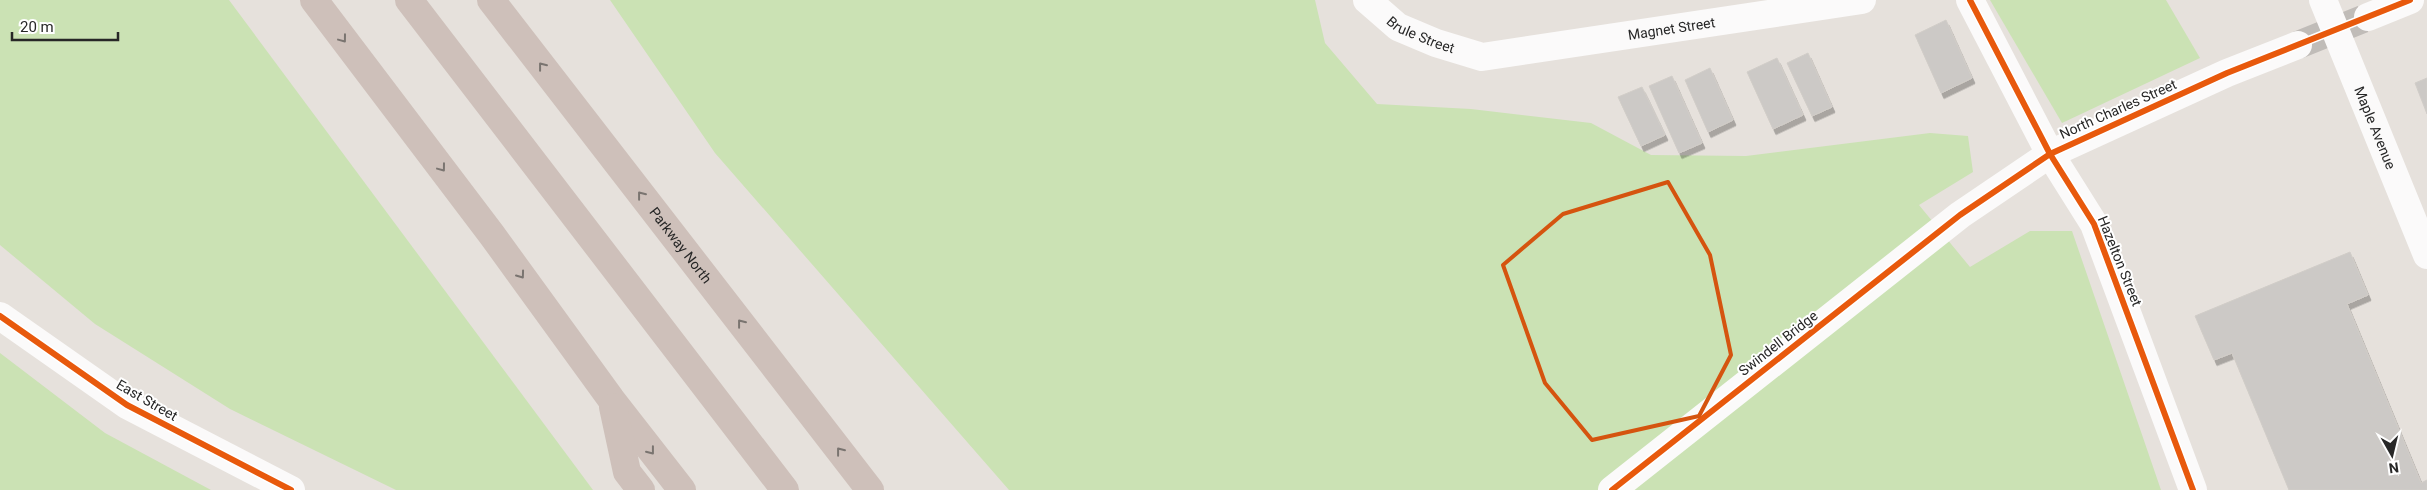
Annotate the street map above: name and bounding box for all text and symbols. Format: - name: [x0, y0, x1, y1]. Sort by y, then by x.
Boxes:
- scale bar: [12, 10, 119, 42]
- street label: Brule Street: [1383, 13, 1457, 56]
- street label: Magnet Street: [1627, 14, 1717, 43]
- text: 20 m: [20, 18, 54, 36]
- one-way arrow: [338, 33, 346, 42]
- one-way arrow: [539, 63, 547, 72]
- street label: North Charles Street: [2057, 76, 2179, 142]
- street label: Maple Avenue: [2351, 84, 2399, 171]
- one-way arrow: [436, 162, 444, 171]
- one-way arrow: [638, 191, 647, 201]
- street label: Parkway North: [646, 204, 715, 286]
- street label: Hazelton Street: [2095, 214, 2146, 309]
- one-way arrow: [515, 269, 524, 279]
- street label: Swindell Bridge: [1735, 307, 1821, 379]
- one-way arrow: [738, 320, 746, 329]
- street label: East Street: [114, 376, 181, 424]
- north arrow: [2367, 430, 2417, 480]
- one-way arrow: [646, 445, 654, 454]
- one-way arrow: [837, 448, 846, 457]
- text: N: [2388, 459, 2400, 476]

